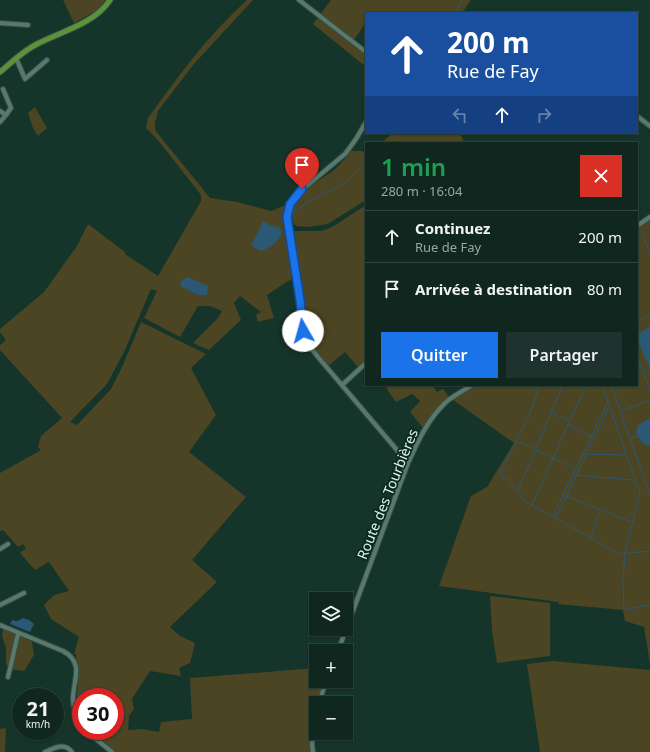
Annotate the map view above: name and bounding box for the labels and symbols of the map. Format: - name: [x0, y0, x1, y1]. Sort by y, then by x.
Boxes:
- pin: [285, 148, 319, 189]
- position arrow: [282, 310, 324, 352]
- street label: Route des Tourbières: [352, 426, 422, 562]
- speed limit sign: 30: [72, 688, 124, 740]

